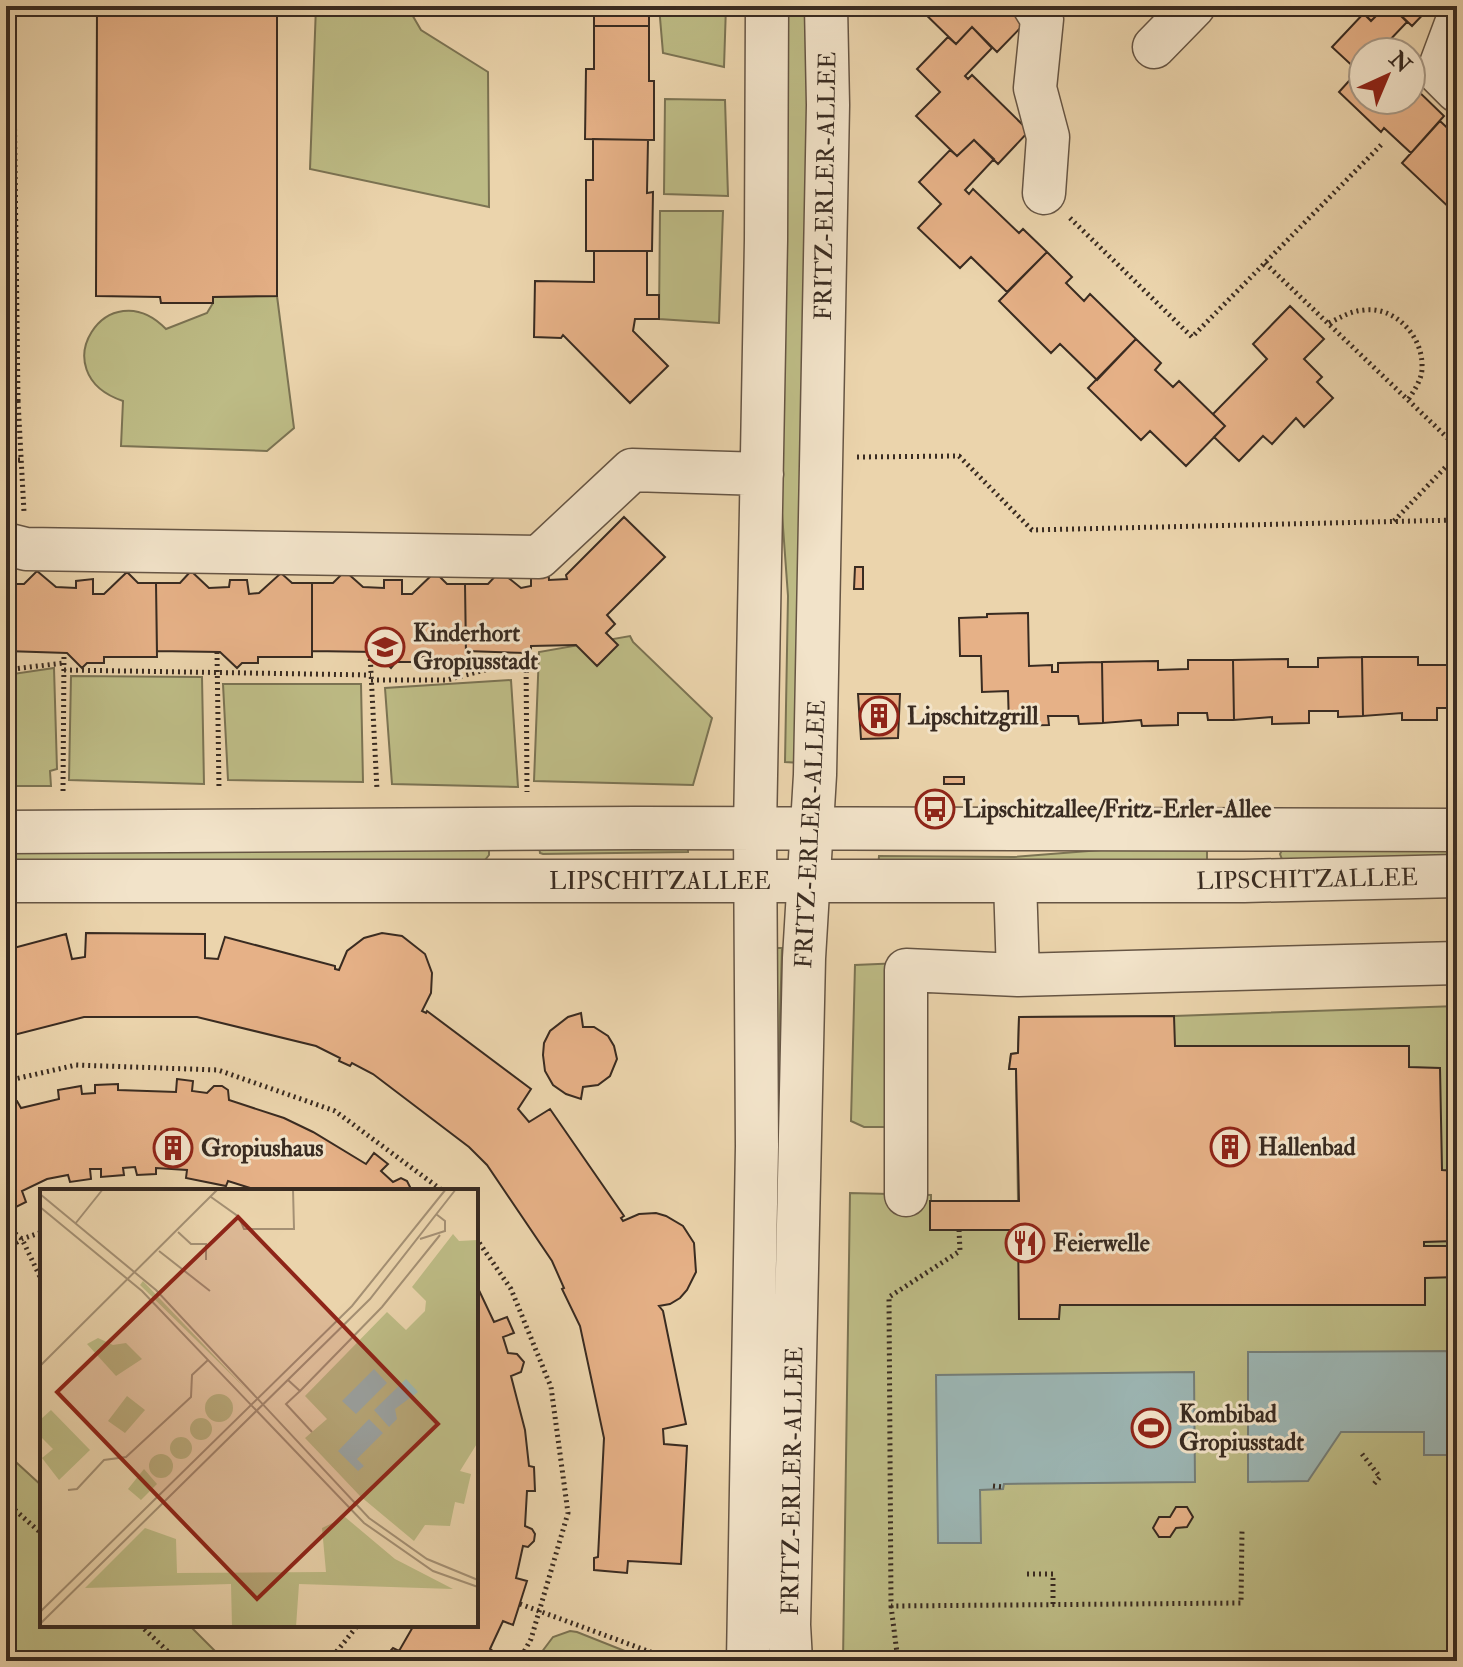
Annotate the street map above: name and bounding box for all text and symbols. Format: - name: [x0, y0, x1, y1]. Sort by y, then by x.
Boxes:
- north arrow: [1347, 36, 1427, 116]
- text: N: [1383, 45, 1417, 79]
- street label: FRITZ-ERLER-ALLEE: [808, 51, 843, 321]
- place label: Kinderhort Gropiusstadt: [413, 618, 538, 677]
- school or university icon: Kinderhort Gropiusstadt: [364, 626, 406, 668]
- building icon: Lipschitzgrill: [858, 695, 900, 737]
- street label: FRITZ-ERLER-ALLEE: [788, 699, 833, 969]
- place label: Lipschitzgrill: [907, 701, 1039, 732]
- bus stop icon: Lipschitzallee/Fritz-Erler-Allee: [914, 788, 956, 830]
- place label: Lipschitzallee/Fritz-Erler-Allee: [963, 794, 1271, 825]
- street label: LIPSCHITZALLEE: [1196, 862, 1418, 897]
- street label: LIPSCHITZALLEE: [549, 866, 771, 897]
- building icon: Hallenbad: [1209, 1126, 1251, 1168]
- building icon: Gropiushaus: [152, 1127, 194, 1169]
- place label: Hallenbad: [1258, 1132, 1356, 1163]
- place label: Gropiushaus: [201, 1133, 324, 1164]
- inset map: [40, 1189, 478, 1627]
- restaurant icon: Feierwelle: [1004, 1222, 1046, 1264]
- place label: Feierwelle: [1053, 1228, 1150, 1259]
- street label: FRITZ-ERLER-ALLEE: [775, 1346, 810, 1616]
- place label: Kombibad Gropiusstadt: [1179, 1399, 1304, 1458]
- sports icon: Kombibad Gropiusstadt: [1130, 1407, 1172, 1449]

